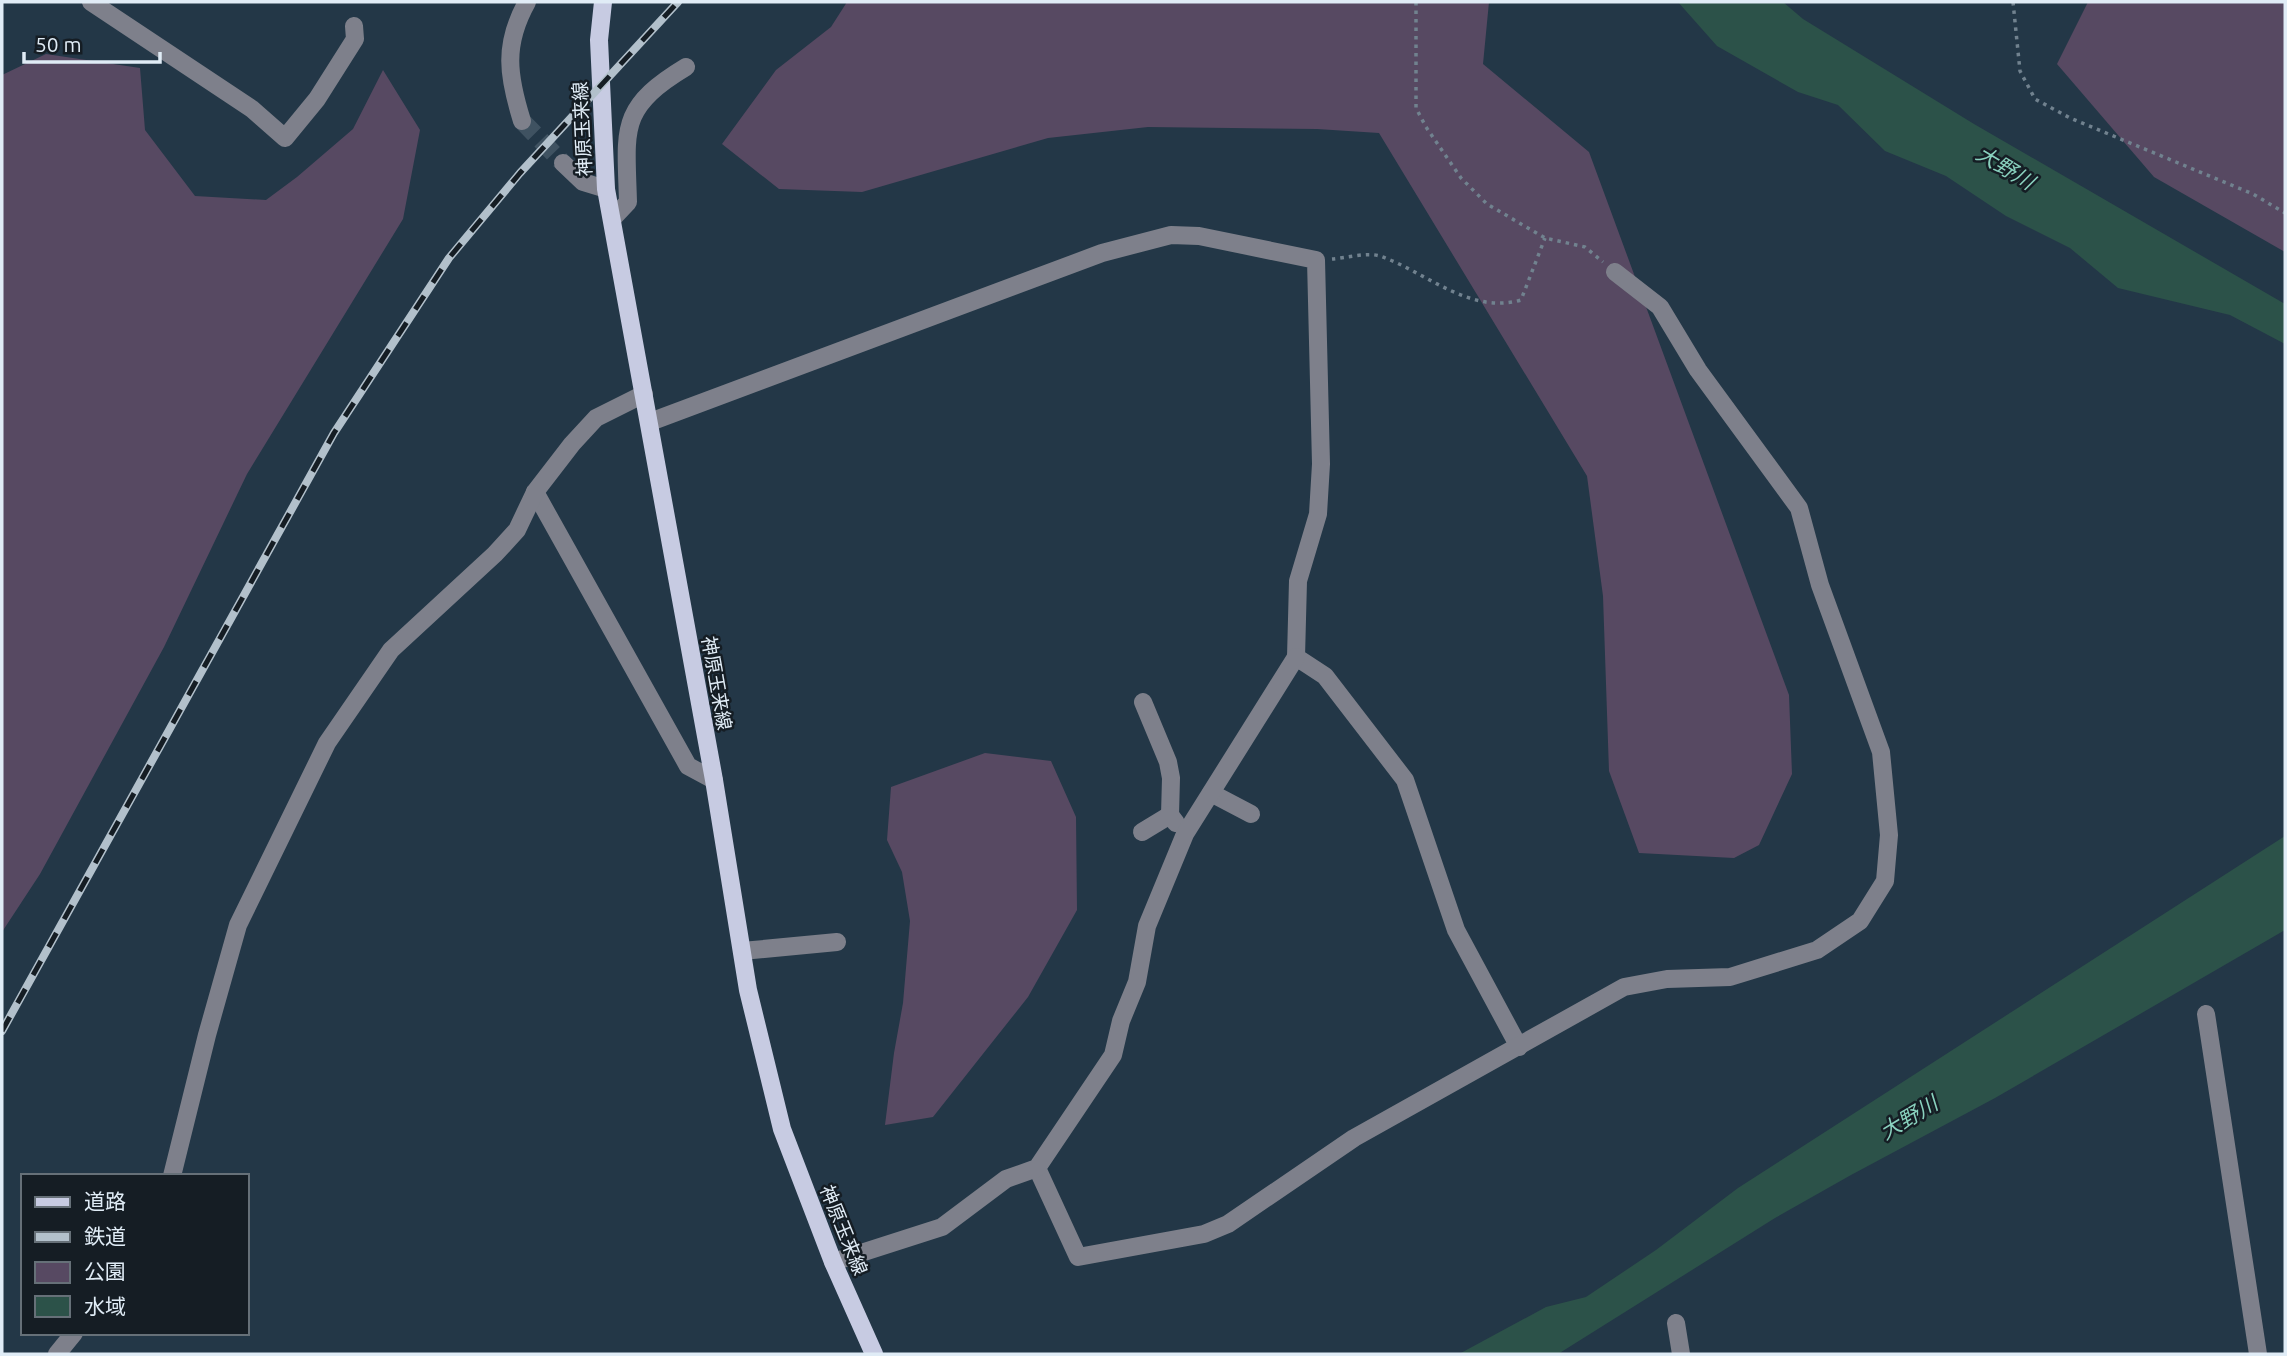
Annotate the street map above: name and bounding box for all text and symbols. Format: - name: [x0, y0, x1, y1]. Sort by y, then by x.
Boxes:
- scale bar: [24, 21, 161, 65]
- text: 50 m: [35, 32, 82, 56]
- street label: 神原玉来線: [569, 81, 595, 177]
- water label: 大野川: [1972, 141, 2040, 195]
- street label: 神原玉来線: [698, 634, 736, 732]
- water label: 大野川: [1875, 1090, 1943, 1144]
- legend: [21, 1174, 248, 1335]
- street label: 神原玉来線: [816, 1182, 872, 1278]
- text: 道路: [84, 1189, 126, 1213]
- text: 鉄道: [84, 1224, 126, 1248]
- text: 公園: [84, 1259, 126, 1283]
- text: 水域: [84, 1294, 126, 1318]

